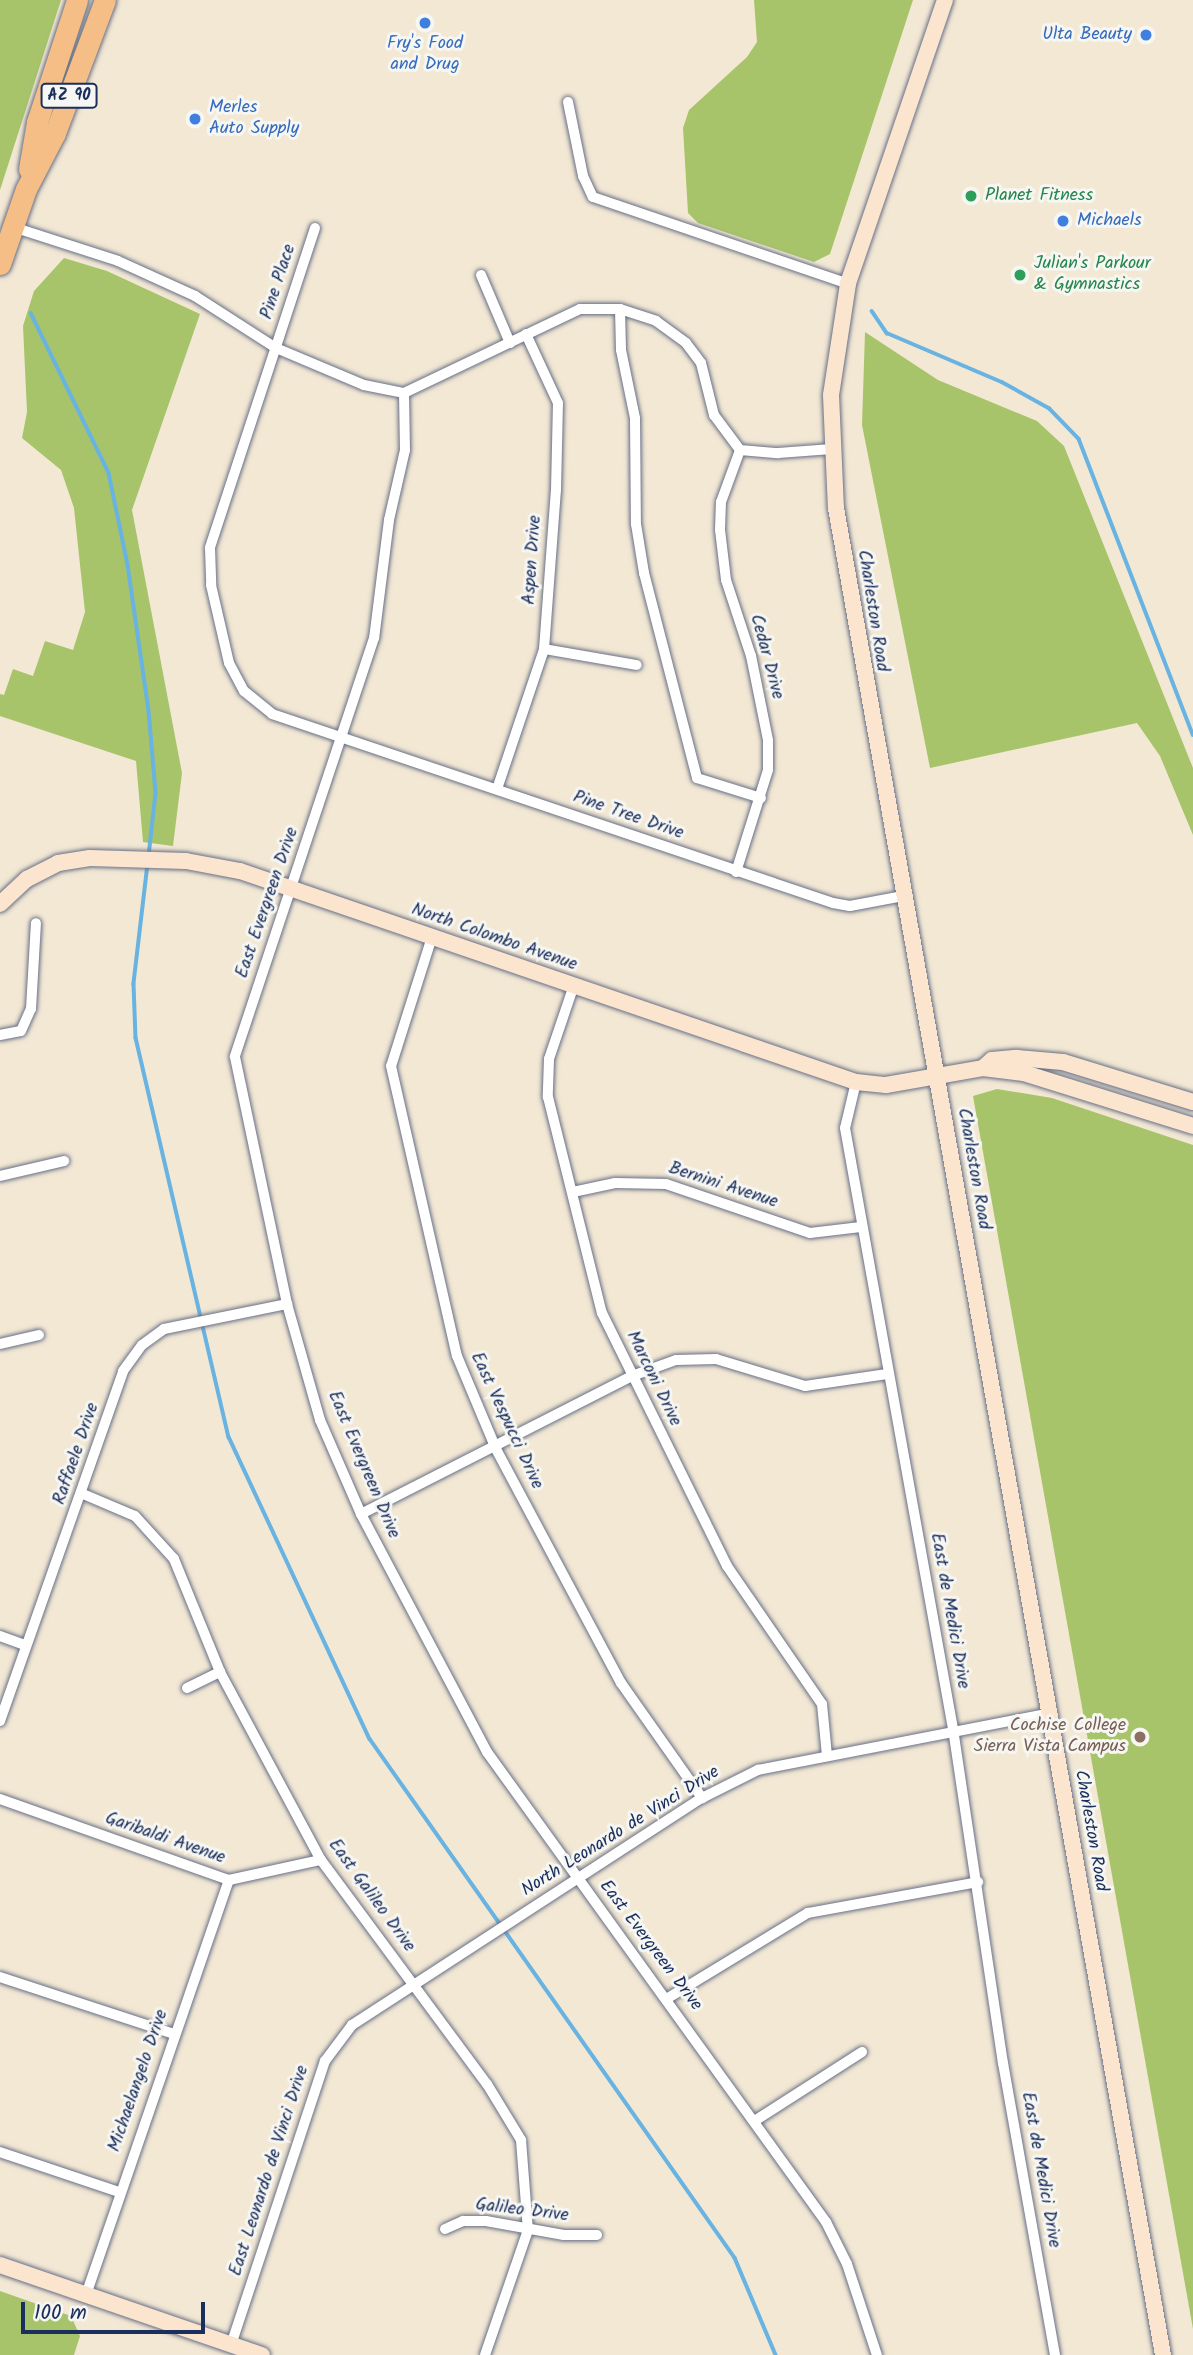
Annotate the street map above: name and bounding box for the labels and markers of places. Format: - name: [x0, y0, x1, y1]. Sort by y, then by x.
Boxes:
- marker: Fry's Food and Drug: [417, 15, 433, 31]
- place label: Ulta Beauty: [1042, 24, 1132, 46]
- marker: Ulta Beauty: [1138, 27, 1154, 43]
- place label: Fry's Food and Drug: [387, 34, 463, 76]
- place label: Merles Auto Supply: [209, 98, 299, 140]
- marker: Merles Auto Supply: [187, 111, 203, 127]
- place label: Planet Fitness: [985, 185, 1093, 207]
- marker: Planet Fitness: [963, 188, 979, 204]
- place label: Michaels: [1077, 210, 1142, 232]
- marker: Michaels: [1055, 213, 1071, 229]
- place label: Julian's Parkour & Gymnastics: [1034, 254, 1151, 296]
- marker: Julian's Parkour & Gymnastics: [1012, 267, 1028, 283]
- place label: Cochise College Sierra Vista Campus: [974, 1716, 1126, 1758]
- marker: Cochise College Sierra Vista Campus: [1132, 1729, 1148, 1745]

